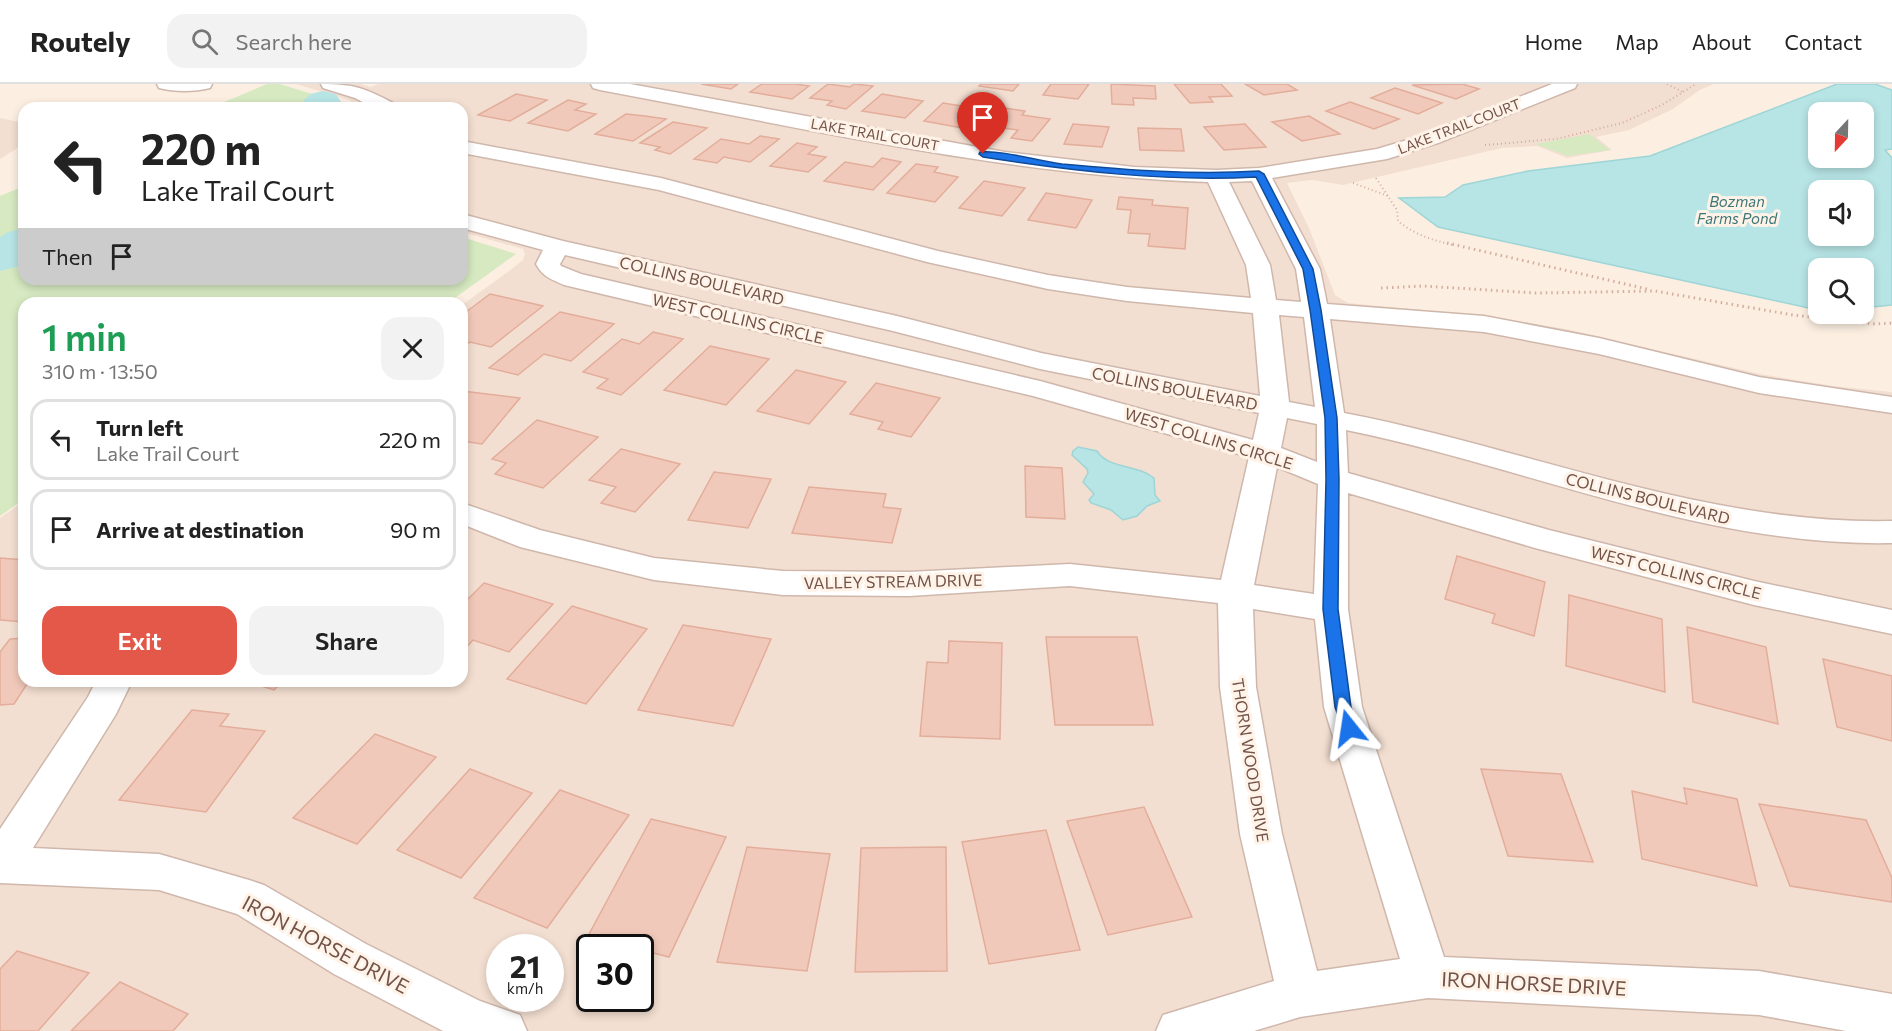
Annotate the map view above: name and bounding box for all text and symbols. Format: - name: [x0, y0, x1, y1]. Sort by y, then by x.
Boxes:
- search box: [167, 14, 587, 68]
- text: Routely: [30, 24, 131, 58]
- icon: search: [188, 25, 221, 58]
- text: Search here: [236, 28, 352, 55]
- text: Home: [1525, 29, 1582, 54]
- text: Map: [1615, 29, 1659, 54]
- text: About: [1692, 29, 1751, 54]
- text: Contact: [1784, 29, 1862, 54]
- pin: [957, 92, 1008, 154]
- street label: LAKE TRAIL COURT: [1395, 95, 1523, 157]
- icon: arrive: [966, 101, 999, 134]
- north arrow: [1808, 102, 1874, 168]
- map controls: [1808, 102, 1874, 324]
- street label: LAKE TRAIL COURT: [810, 114, 941, 154]
- text: 220 m: [141, 122, 261, 174]
- icon: left: [42, 126, 120, 204]
- text: Lake Trail Court: [141, 174, 334, 207]
- button: sound: [1808, 180, 1874, 246]
- water label: Bozman Farms Pond: [1697, 192, 1778, 227]
- icon: arrive: [105, 240, 138, 273]
- text: Then: [42, 243, 93, 270]
- street label: COLLINS BOULEVARD: [618, 252, 786, 308]
- button: search: [1808, 258, 1874, 324]
- street label: WEST COLLINS CIRCLE: [651, 289, 825, 347]
- text: 1 min: [42, 314, 127, 358]
- button: close: [381, 317, 444, 380]
- text: 310 m · 13:50: [42, 359, 158, 383]
- street label: COLLINS BOULEVARD: [1091, 363, 1259, 413]
- street label: WEST COLLINS CIRCLE: [1122, 403, 1296, 473]
- text: Turn left: [96, 414, 183, 441]
- icon: left: [45, 423, 78, 456]
- text: 220 m: [379, 426, 441, 453]
- text: Lake Trail Court: [96, 441, 239, 465]
- street label: COLLINS BOULEVARD: [1564, 468, 1732, 528]
- icon: arrive: [45, 513, 78, 546]
- text: Arrive at destination: [96, 516, 304, 543]
- text: 90 m: [390, 516, 441, 543]
- street label: WEST COLLINS CIRCLE: [1589, 542, 1763, 602]
- street label: VALLEY STREAM DRIVE: [803, 570, 983, 592]
- button: Exit: [42, 606, 237, 675]
- button: Share: [249, 606, 444, 675]
- street label: THORN WOOD DRIVE: [1229, 677, 1273, 843]
- position arrow: [1317, 696, 1381, 760]
- street label: IRON HORSE DRIVE: [239, 890, 413, 998]
- speed limit sign: 30: [576, 934, 654, 1012]
- text: 21: [510, 947, 540, 984]
- street label: IRON HORSE DRIVE: [1441, 966, 1627, 1000]
- text: km/h: [507, 979, 543, 997]

